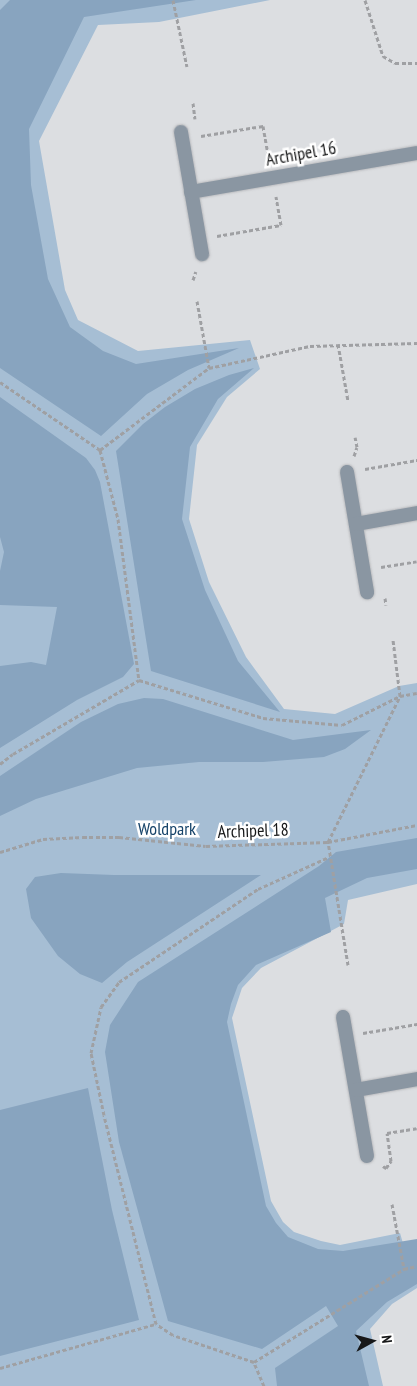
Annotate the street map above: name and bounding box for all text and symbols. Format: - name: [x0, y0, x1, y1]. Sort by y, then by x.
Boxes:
- street label: Archipel 16: [264, 137, 338, 171]
- park label: Woldpark: [138, 818, 196, 840]
- street label: Archipel 18: [217, 819, 289, 843]
- north arrow: [347, 1316, 397, 1366]
- text: N: [377, 1334, 396, 1344]

